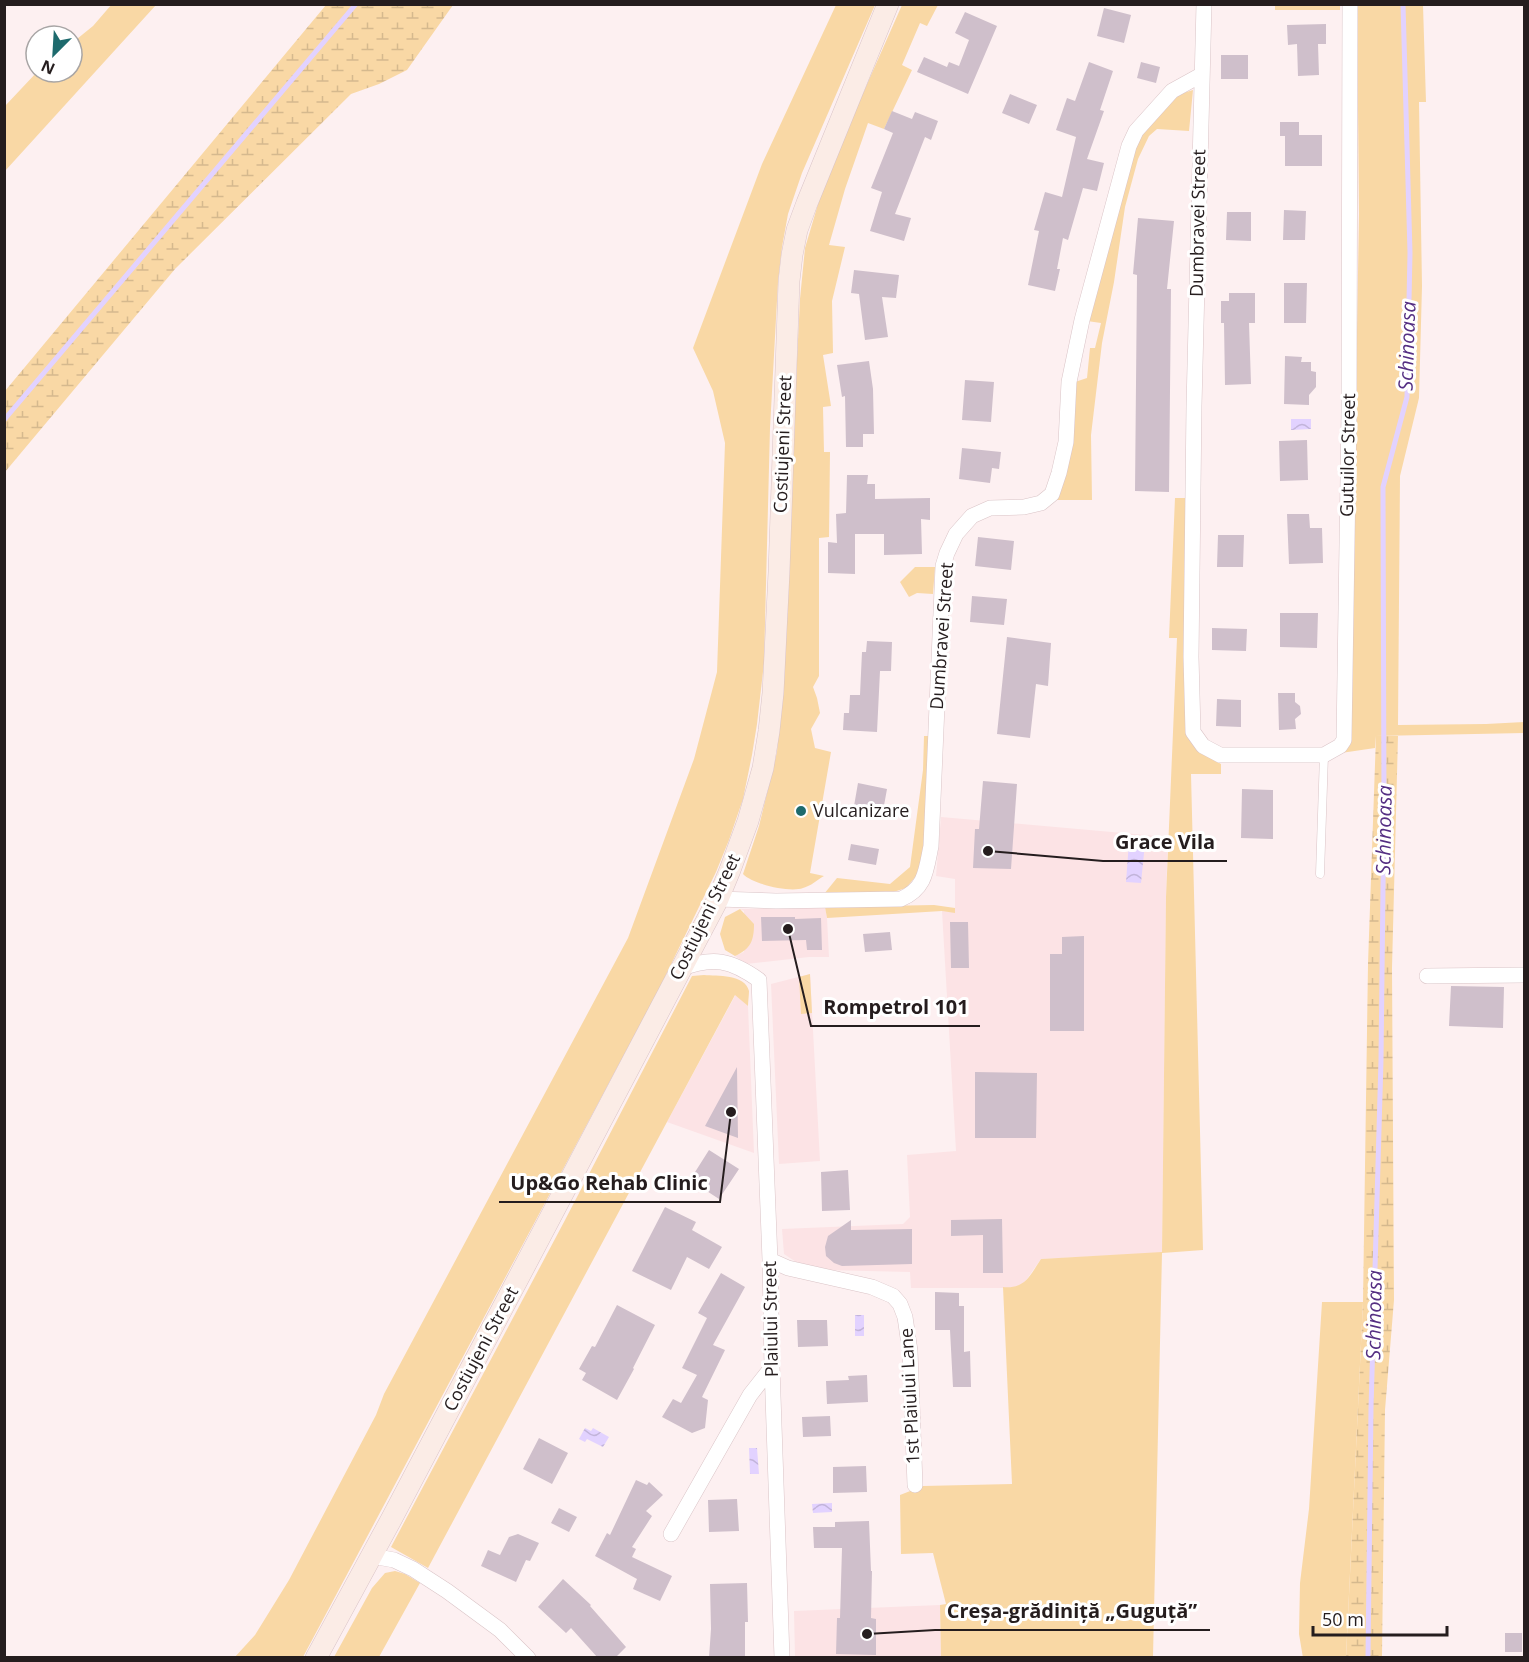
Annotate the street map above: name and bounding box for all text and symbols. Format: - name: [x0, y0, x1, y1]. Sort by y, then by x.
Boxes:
- north arrow: [24, 24, 84, 84]
- text: N: [37, 55, 58, 80]
- street label: Dumbravei Street: [1184, 149, 1210, 297]
- water label: Schinoasa: [1391, 301, 1422, 391]
- street label: Costiujeni Street: [768, 375, 796, 513]
- street label: Gutuilor Street: [1334, 393, 1360, 517]
- street label: Dumbravei Street: [924, 561, 958, 710]
- water label: Schinoasa: [1369, 785, 1398, 875]
- place label: Vulcanizare: [813, 798, 909, 822]
- marker: Vulcanizare: [794, 804, 808, 818]
- callout: Grace Vila: [1103, 823, 1227, 861]
- text: Grace Vila: [1115, 828, 1215, 855]
- street label: Costiujeni Street: [663, 849, 745, 984]
- callout: Rompetrol 101: [811, 988, 980, 1026]
- text: Rompetrol 101: [823, 993, 969, 1020]
- callout: Up&Go Rehab Clinic: [499, 1164, 720, 1202]
- text: Up&Go Rehab Clinic: [510, 1169, 708, 1196]
- street label: Plaiului Street: [757, 1261, 783, 1377]
- water label: Schinoasa: [1359, 1270, 1388, 1360]
- street label: Costiujeni Street: [437, 1282, 523, 1415]
- street label: 1st Plaiului Lane: [893, 1327, 925, 1465]
- callout: Creșa-grădiniță „Guguță”: [935, 1592, 1210, 1630]
- text: Creșa-grădiniță „Guguță”: [947, 1597, 1197, 1624]
- scale bar: [1313, 1599, 1446, 1637]
- text: 50 m: [1322, 1607, 1364, 1631]

